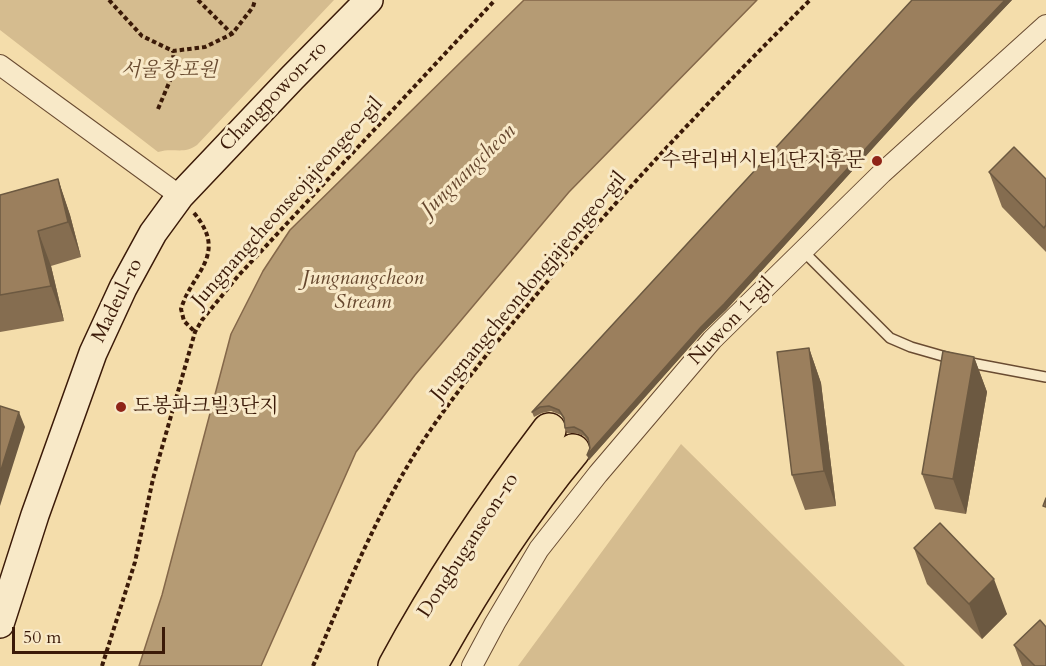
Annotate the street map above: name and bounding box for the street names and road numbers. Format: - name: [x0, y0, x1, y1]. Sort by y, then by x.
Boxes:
- street label: Changpowon-ro: [215, 37, 333, 157]
- street label: Jungnangcheonseojajeongeo-gil: [187, 93, 389, 313]
- street label: Jungnangcheondongjajeongeo-gil: [426, 168, 632, 406]
- street label: Madeul-ro: [87, 255, 149, 347]
- street label: Nuwon 1-gil: [684, 273, 780, 371]
- street label: Dongbuganseon-ro: [413, 469, 525, 623]

